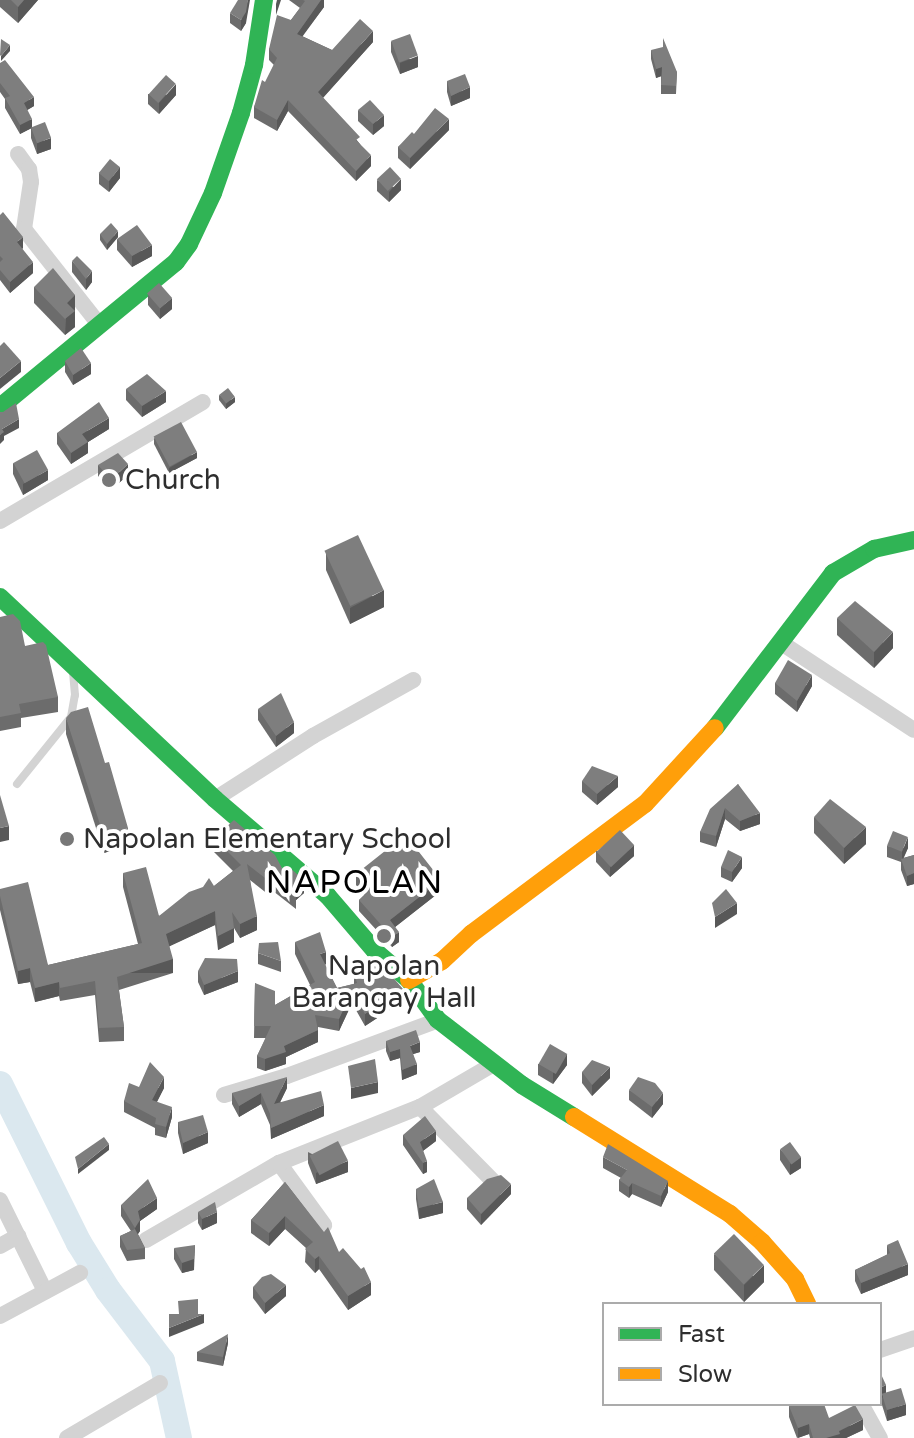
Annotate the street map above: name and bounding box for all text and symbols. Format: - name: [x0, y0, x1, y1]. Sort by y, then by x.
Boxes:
- place label: Church: [125, 463, 221, 497]
- marker: Church: [100, 471, 118, 489]
- place label: Napolan Elementary School: [83, 822, 452, 856]
- marker: Napolan Elementary School: [58, 830, 76, 848]
- district label: NAPOLAN: [266, 864, 444, 902]
- marker: Napolan Barangay Hall: [375, 927, 393, 945]
- place label: Napolan Barangay Hall: [292, 949, 476, 1015]
- legend: [602, 1302, 882, 1406]
- text: Fast: [678, 1320, 725, 1349]
- text: Slow: [678, 1360, 732, 1389]

